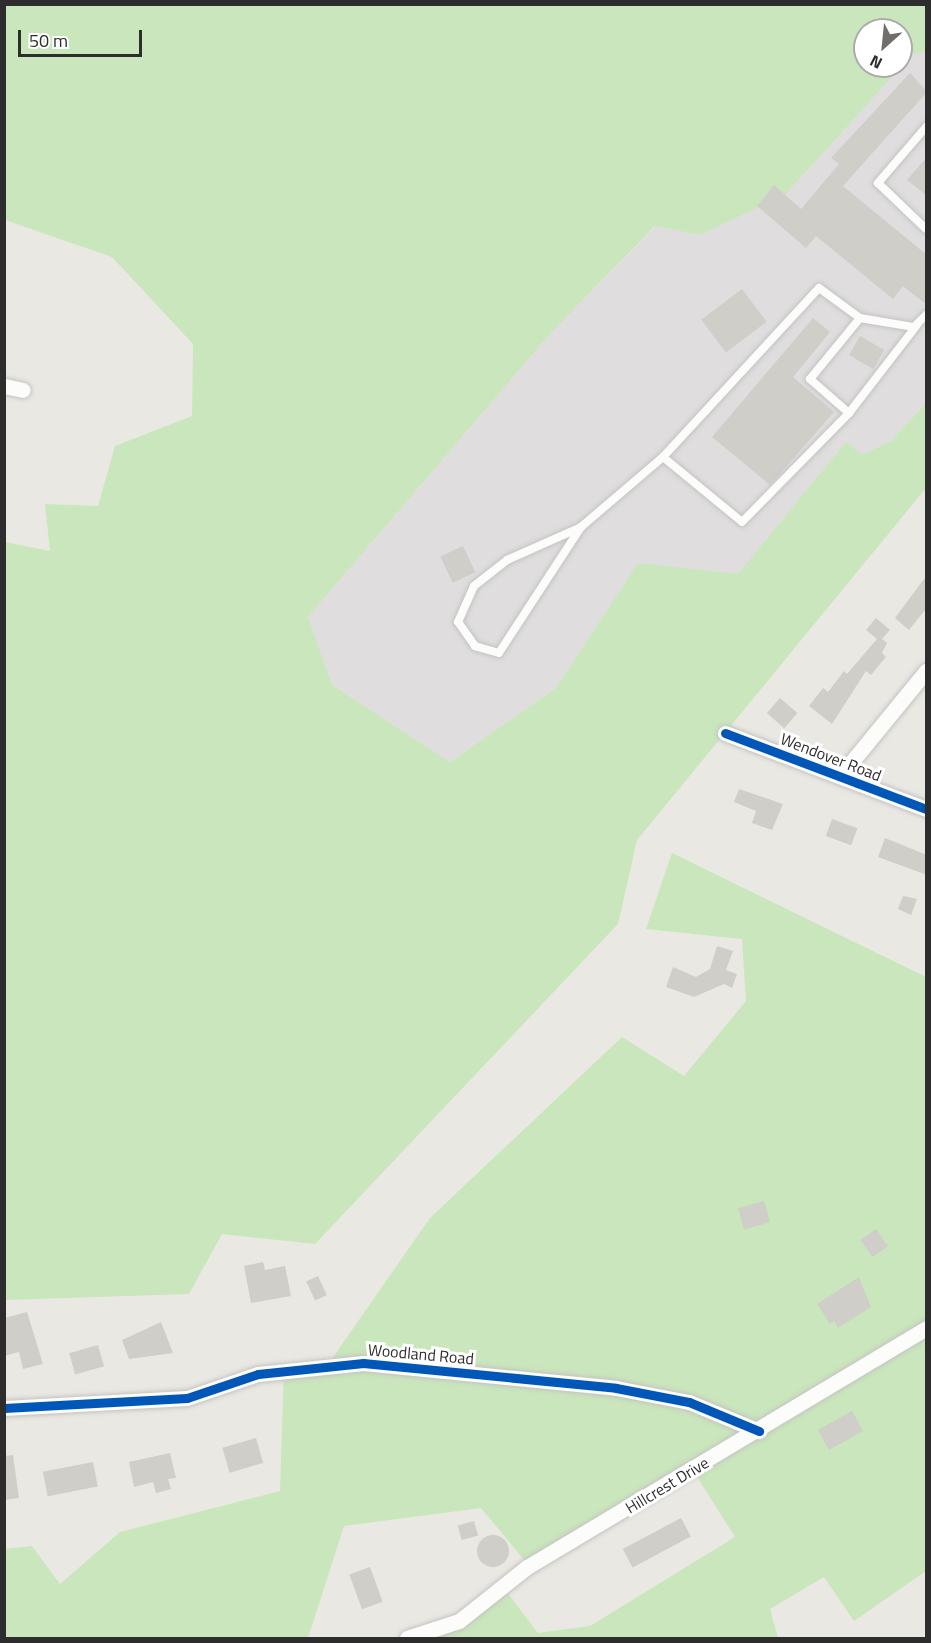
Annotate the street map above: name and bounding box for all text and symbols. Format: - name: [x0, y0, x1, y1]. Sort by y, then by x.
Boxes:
- scale bar: [21, 18, 146, 56]
- north arrow: [853, 18, 913, 78]
- text: 50 m: [29, 27, 68, 54]
- text: N: [865, 49, 886, 75]
- street label: Wendover Road: [778, 729, 884, 785]
- street label: Woodland Road: [367, 1340, 475, 1368]
- street label: Hillcrest Drive: [622, 1453, 712, 1517]

